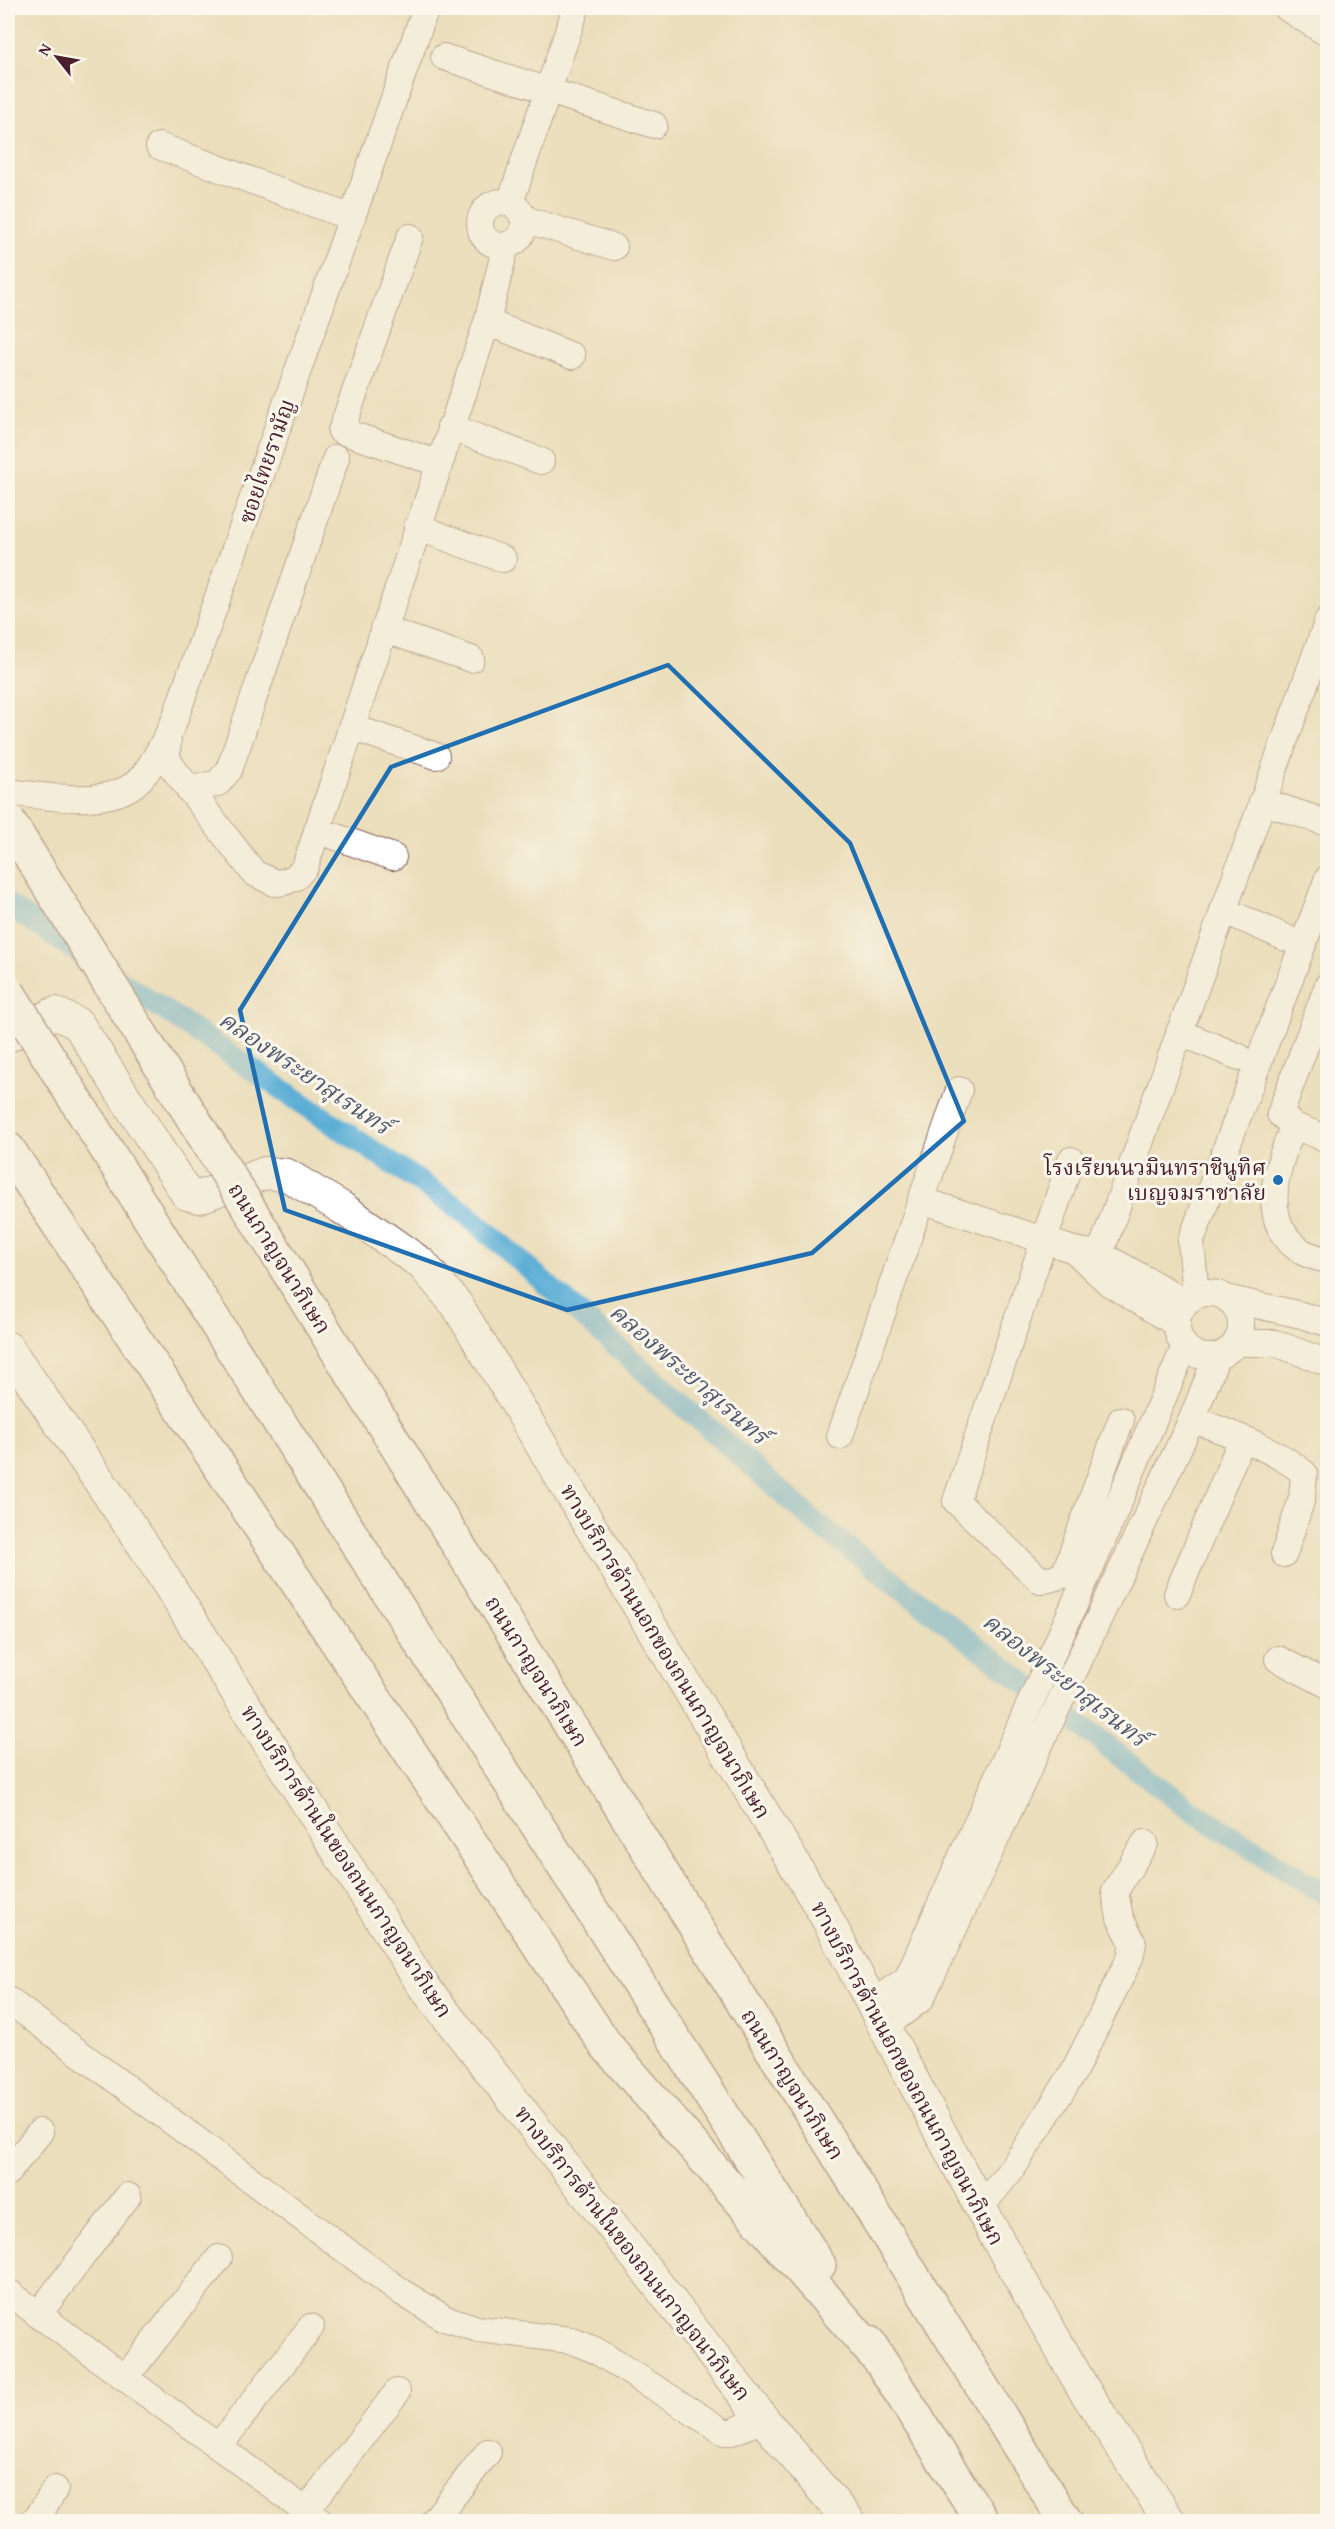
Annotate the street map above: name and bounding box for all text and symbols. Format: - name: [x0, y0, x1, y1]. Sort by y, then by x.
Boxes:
- north arrow: [27, 27, 87, 87]
- text: N: [31, 38, 57, 60]
- street label: ซอยไทยรามัญ: [230, 394, 302, 528]
- water label: คลองพระยาสุเรนทร์: [212, 1002, 403, 1147]
- place label: โรงเรียนนวมินทราชินูทิศ เบญจมราชาลัย: [1043, 1151, 1266, 1208]
- marker: โรงเรียนนวมินทราชินูทิศ เบญจมราชาลัย: [1271, 1173, 1285, 1187]
- street label: ถนนกาญจนาภิเษก: [221, 1176, 339, 1340]
- water label: คลองพระยาสุเรนทร์: [602, 1295, 781, 1457]
- street label: ทางบริการด้านนอกของถนนกาญจนาภิเษก: [553, 1477, 779, 1825]
- street label: ถนนกาญจนาภิเษก: [478, 1589, 596, 1753]
- water label: คลองพระยาสุเรนทร์: [975, 1604, 1160, 1759]
- street label: ทางบริการด้านในของถนนกาญจนาภิเษก: [234, 1698, 460, 2024]
- street label: ทางบริการด้านนอกของถนนกาญจนาภิเษก: [803, 1895, 1013, 2251]
- street label: ถนนกาญจนาภิเษก: [734, 2002, 852, 2166]
- street label: ทางบริการด้านในของถนนกาญจนาภิเษก: [507, 2098, 759, 2408]

